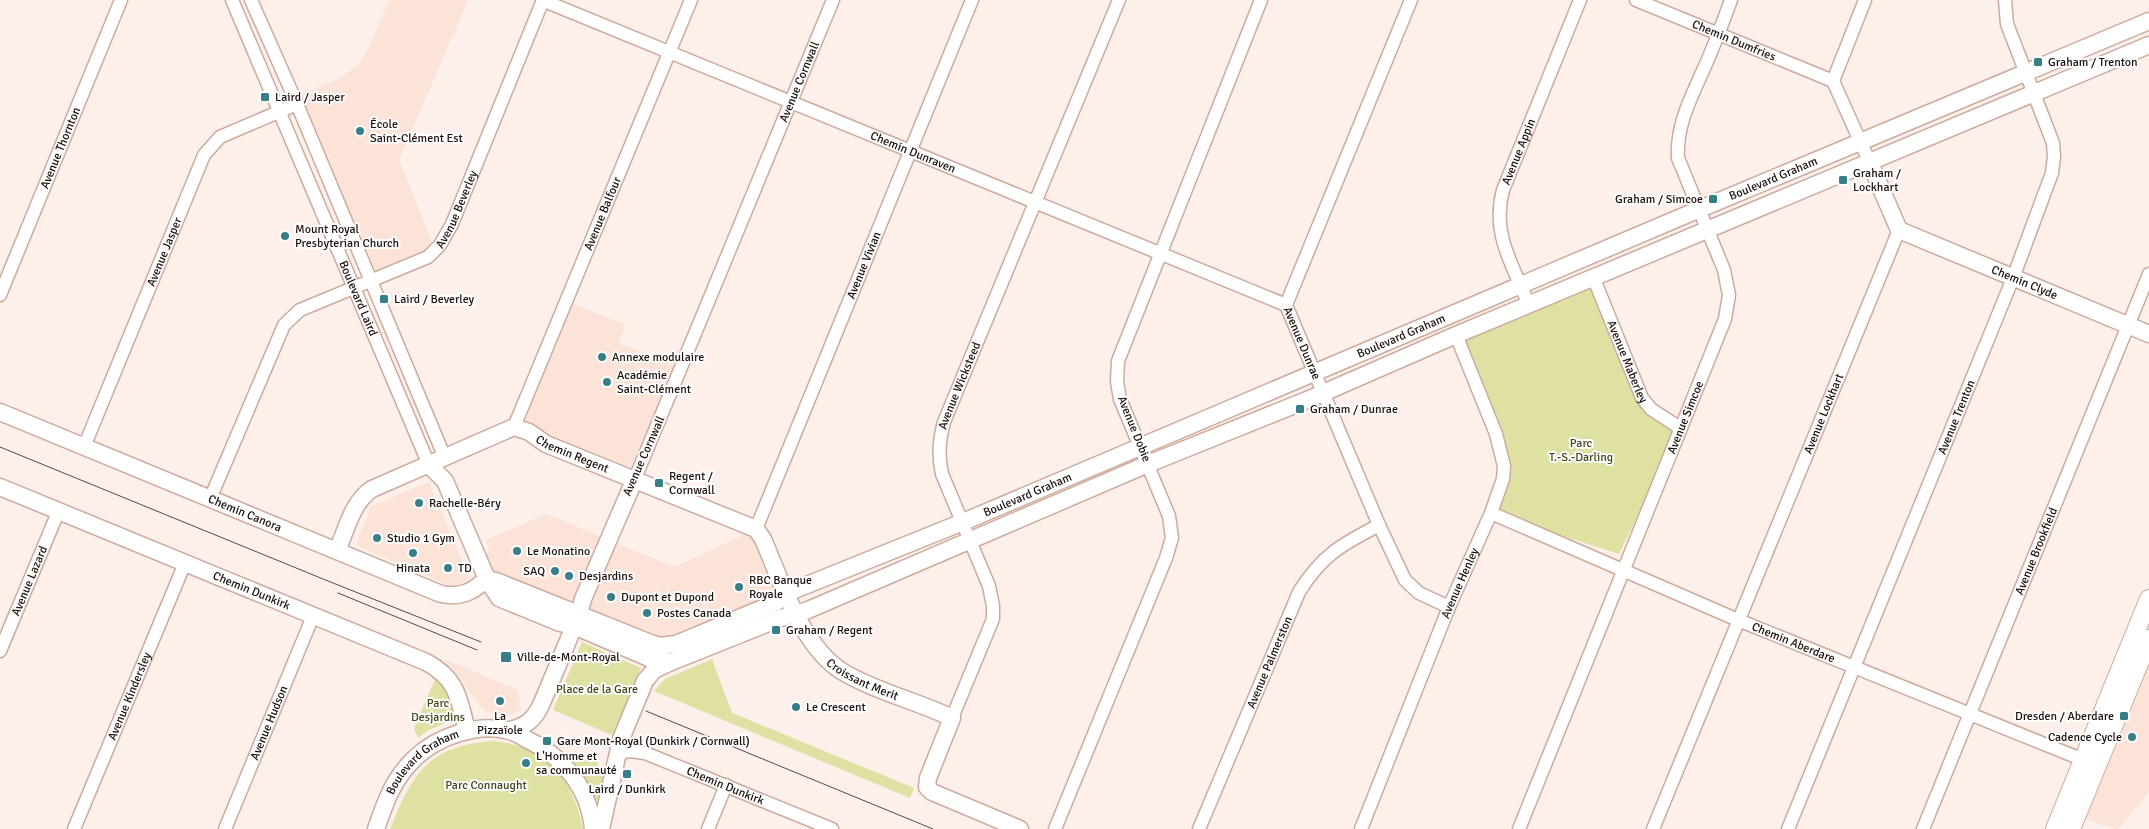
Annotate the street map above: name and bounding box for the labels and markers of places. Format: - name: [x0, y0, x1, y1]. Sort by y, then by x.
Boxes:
- place label: Graham / Trenton: [2048, 55, 2138, 70]
- marker: Graham / Trenton: [2032, 56, 2044, 68]
- place label: Laird / Jasper: [275, 90, 345, 105]
- marker: Laird / Jasper: [259, 91, 271, 103]
- place label: École Saint-Clément Est: [370, 117, 463, 146]
- marker: École Saint-Clément Est: [354, 125, 366, 137]
- place label: Graham / Lockhart: [1853, 166, 1901, 195]
- marker: Graham / Lockhart: [1837, 174, 1849, 186]
- place label: Graham / Simcoe: [1615, 192, 1703, 207]
- marker: Graham / Simcoe: [1707, 193, 1719, 205]
- place label: Mount Royal Presbyterian Church: [295, 222, 399, 251]
- marker: Mount Royal Presbyterian Church: [279, 230, 291, 242]
- place label: Laird / Beverley: [394, 292, 475, 307]
- marker: Laird / Beverley: [378, 293, 390, 305]
- place label: Annexe modulaire: [612, 350, 704, 365]
- marker: Annexe modulaire: [596, 351, 608, 363]
- place label: Académie Saint-Clément: [617, 368, 691, 397]
- marker: Académie Saint-Clément: [601, 376, 613, 388]
- place label: Graham / Dunrae: [1310, 402, 1398, 417]
- marker: Graham / Dunrae: [1294, 403, 1306, 415]
- place label: Regent / Cornwall: [669, 469, 715, 498]
- marker: Regent / Cornwall: [653, 477, 665, 489]
- place label: Rachelle-Béry: [429, 496, 501, 511]
- marker: Rachelle-Béry: [413, 497, 425, 509]
- place label: Studio 1 Gym: [387, 531, 455, 546]
- marker: Studio 1 Gym: [371, 532, 383, 544]
- place label: Le Monatino: [527, 544, 590, 559]
- marker: Le Monatino: [511, 545, 523, 557]
- marker: Hinata: [407, 547, 419, 559]
- place label: Hinata: [396, 561, 430, 576]
- place label: TD: [458, 561, 472, 576]
- marker: TD: [442, 562, 454, 574]
- place label: SAQ: [523, 564, 545, 579]
- marker: SAQ: [549, 565, 561, 577]
- place label: Desjardins: [579, 569, 633, 584]
- marker: Desjardins: [563, 570, 575, 582]
- place label: RBC Banque Royale: [749, 573, 812, 602]
- marker: RBC Banque Royale: [733, 581, 745, 593]
- place label: Dupont et Dupond: [621, 590, 714, 605]
- marker: Dupont et Dupond: [605, 591, 617, 603]
- place label: Postes Canada: [657, 606, 731, 621]
- marker: Postes Canada: [641, 607, 653, 619]
- place label: Graham / Regent: [786, 623, 873, 638]
- marker: Graham / Regent: [770, 624, 782, 636]
- marker: Ville-de-Mont-Royal: [499, 650, 513, 664]
- place label: Ville-de-Mont-Royal: [517, 650, 620, 665]
- marker: La Pizzaïole: [494, 695, 506, 707]
- place label: Le Crescent: [806, 700, 866, 715]
- marker: Le Crescent: [790, 701, 802, 713]
- place label: La Pizzaïole: [477, 709, 523, 738]
- place label: Dresden / Aberdare: [2015, 709, 2114, 724]
- marker: Dresden / Aberdare: [2118, 710, 2130, 722]
- place label: Cadence Cycle: [2048, 730, 2122, 745]
- marker: Cadence Cycle: [2126, 731, 2138, 743]
- place label: Gare Mont-Royal (Dunkirk / Cornwall): [557, 734, 750, 749]
- marker: Gare Mont-Royal (Dunkirk / Cornwall): [541, 735, 553, 747]
- place label: L'Homme et sa communauté: [536, 749, 617, 778]
- marker: L'Homme et sa communauté: [520, 757, 532, 769]
- marker: Laird / Dunkirk: [621, 768, 633, 780]
- place label: Laird / Dunkirk: [588, 782, 666, 797]

